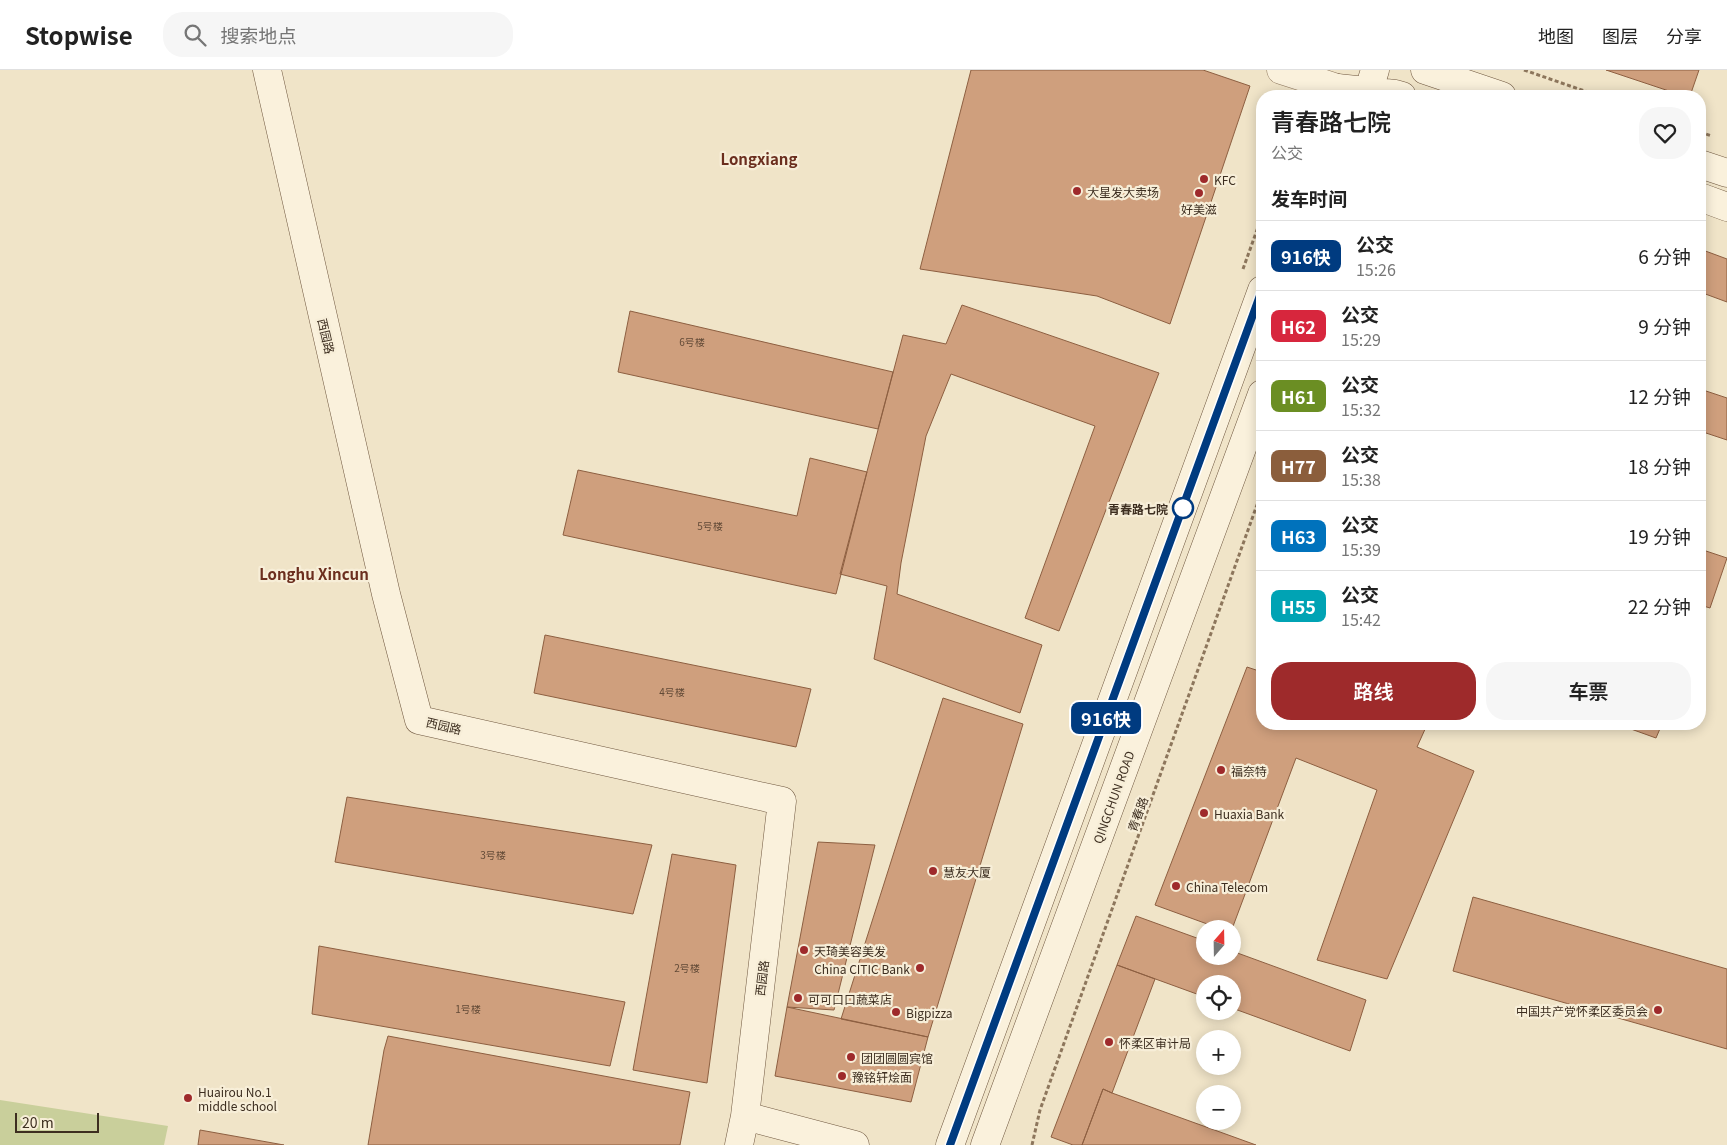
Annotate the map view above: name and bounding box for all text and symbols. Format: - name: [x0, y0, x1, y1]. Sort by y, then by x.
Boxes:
- search box: [163, 12, 513, 57]
- text: Stopwise: [25, 17, 133, 52]
- icon: search: [181, 21, 209, 49]
- text: 搜索地点: [221, 21, 297, 48]
- text: 地图: [1538, 22, 1574, 48]
- text: 图层: [1602, 22, 1638, 48]
- text: 分享: [1666, 22, 1702, 48]
- text: 青春路七院: [1271, 103, 1391, 138]
- button: heart: [1639, 107, 1691, 159]
- text: 公交: [1271, 140, 1303, 164]
- district label: Longxiang: [721, 148, 797, 169]
- place label: KFC: [1214, 171, 1236, 188]
- marker: KFC: [1198, 173, 1210, 185]
- place label: 大星发大卖场: [1087, 183, 1159, 200]
- text: 发车时间: [1271, 184, 1347, 211]
- marker: 大星发大卖场: [1071, 185, 1083, 197]
- marker: 好美滋: [1193, 187, 1205, 199]
- place label: 好美滋: [1181, 200, 1217, 217]
- text: 公交: [1356, 230, 1394, 257]
- text: 6 分钟: [1638, 242, 1691, 269]
- text: 916快: [1281, 243, 1331, 269]
- text: 15:26: [1356, 257, 1396, 281]
- text: 公交: [1341, 300, 1379, 327]
- text: 9 分钟: [1638, 312, 1691, 339]
- text: H62: [1281, 313, 1316, 339]
- street label: 西园路: [315, 317, 339, 355]
- text: 15:29: [1341, 327, 1381, 351]
- house number: 6号楼: [679, 334, 705, 349]
- text: 公交: [1341, 370, 1379, 397]
- text: 12 分钟: [1628, 382, 1691, 409]
- text: H61: [1281, 383, 1316, 409]
- text: 15:32: [1341, 397, 1381, 421]
- text: 公交: [1341, 440, 1379, 467]
- text: 18 分钟: [1628, 452, 1691, 479]
- text: H77: [1281, 453, 1316, 479]
- text: 15:38: [1341, 467, 1381, 491]
- marker: 青春路七院: [1172, 497, 1194, 519]
- place label: 青春路七院: [1108, 500, 1168, 517]
- text: 公交: [1341, 510, 1379, 537]
- house number: 5号楼: [697, 518, 723, 533]
- text: 19 分钟: [1628, 522, 1691, 549]
- text: H63: [1281, 523, 1316, 549]
- text: 15:39: [1341, 537, 1381, 561]
- district label: Longhu Xincun: [259, 563, 369, 584]
- text: 公交: [1341, 580, 1379, 607]
- text: 22 分钟: [1628, 592, 1691, 619]
- text: H55: [1281, 593, 1316, 619]
- text: 15:42: [1341, 607, 1381, 631]
- button: 路线: [1271, 662, 1476, 720]
- button: 车票: [1486, 662, 1691, 720]
- house number: 4号楼: [659, 684, 685, 699]
- line badge: 916快: [1071, 702, 1141, 734]
- text: 916快: [1081, 705, 1131, 731]
- street label: 西园路: [425, 713, 463, 737]
- street label: QINGCHUN ROAD: [1088, 748, 1138, 846]
- place label: 福奈特: [1231, 762, 1267, 779]
- marker: 福奈特: [1215, 764, 1227, 776]
- street label: 青春路: [1123, 794, 1151, 834]
- place label: Huaxia Bank: [1214, 805, 1284, 822]
- marker: Huaxia Bank: [1198, 807, 1210, 819]
- house number: 3号楼: [480, 847, 506, 862]
- place label: 慧友大厦: [943, 863, 991, 880]
- marker: 慧友大厦: [927, 865, 939, 877]
- place label: China Telecom: [1186, 878, 1268, 895]
- marker: China Telecom: [1170, 880, 1182, 892]
- north arrow: [1196, 920, 1241, 965]
- map controls: [1196, 920, 1241, 1130]
- place label: 天琦美容美发: [814, 942, 886, 959]
- marker: 天琦美容美发: [798, 944, 810, 956]
- street label: 西园路: [750, 959, 772, 997]
- house number: 2号楼: [674, 960, 700, 975]
- place label: China CITIC Bank: [814, 960, 910, 977]
- marker: China CITIC Bank: [914, 962, 926, 974]
- button: locate: [1196, 975, 1241, 1020]
- place label: 可可口口蔬菜店: [808, 990, 892, 1007]
- marker: 可可口口蔬菜店: [792, 992, 804, 1004]
- house number: 1号楼: [455, 1001, 481, 1016]
- place label: 中国共产党怀柔区委员会: [1516, 1002, 1648, 1019]
- place label: Bigpizza: [906, 1004, 953, 1021]
- marker: 中国共产党怀柔区委员会: [1652, 1004, 1664, 1016]
- marker: Bigpizza: [890, 1006, 902, 1018]
- button: +: [1196, 1030, 1241, 1075]
- place label: 怀柔区审计局: [1119, 1034, 1191, 1051]
- marker: 怀柔区审计局: [1103, 1036, 1115, 1048]
- place label: 团团圆圆宾馆: [861, 1049, 933, 1066]
- marker: 团团圆圆宾馆: [845, 1051, 857, 1063]
- place label: 豫铭轩烩面: [852, 1068, 912, 1085]
- marker: 豫铭轩烩面: [836, 1070, 848, 1082]
- place label: Huairou No.1 middle school: [198, 1083, 277, 1114]
- button: −: [1196, 1085, 1241, 1130]
- marker: Huairou No.1 middle school: [182, 1092, 194, 1104]
- scale bar: [15, 1110, 99, 1133]
- text: 20 m: [22, 1112, 54, 1132]

